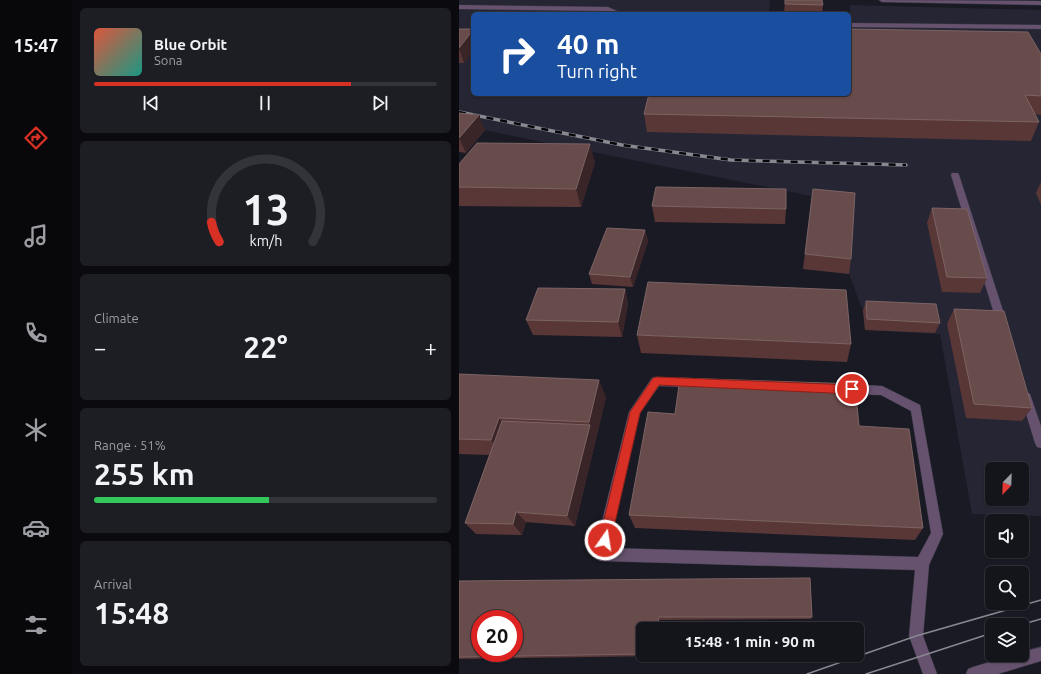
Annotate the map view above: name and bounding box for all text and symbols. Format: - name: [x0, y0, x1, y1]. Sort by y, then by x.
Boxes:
- icon: right: [491, 28, 543, 80]
- text: 40 m: [557, 28, 619, 59]
- text: 15:47: [13, 35, 59, 55]
- text: Blue Orbit: [154, 36, 227, 53]
- text: Sona: [154, 53, 183, 67]
- text: Turn right: [557, 61, 637, 81]
- icon: previous: [140, 92, 162, 114]
- icon: pause: [254, 92, 276, 114]
- icon: next: [369, 92, 391, 114]
- icon: directions: [22, 124, 50, 152]
- text: 13: [242, 186, 289, 233]
- icon: music: [22, 222, 50, 250]
- text: km/h: [249, 232, 282, 248]
- text: Climate: [94, 311, 139, 325]
- icon: phone: [22, 319, 50, 347]
- text: 22°: [243, 330, 288, 364]
- text: −: [94, 335, 106, 360]
- text: +: [425, 335, 437, 360]
- pin: [835, 372, 869, 406]
- icon: arrive: [841, 378, 863, 400]
- icon: climate: [22, 416, 50, 444]
- text: Range · 51%: [94, 438, 166, 452]
- text: 255 km: [94, 457, 195, 491]
- north arrow: [985, 462, 1029, 506]
- map controls: [985, 462, 1029, 662]
- icon: car: [22, 514, 50, 542]
- button: sound: [985, 514, 1029, 558]
- position arrow: [584, 519, 626, 561]
- button: search: [985, 566, 1029, 610]
- text: Arrival: [94, 577, 132, 591]
- text: 15:48: [94, 596, 169, 630]
- speed limit sign: 20: [471, 610, 523, 662]
- icon: filters: [22, 611, 50, 639]
- button: layers: [985, 618, 1029, 662]
- text: 15:48 · 1 min · 90 m: [685, 633, 815, 650]

